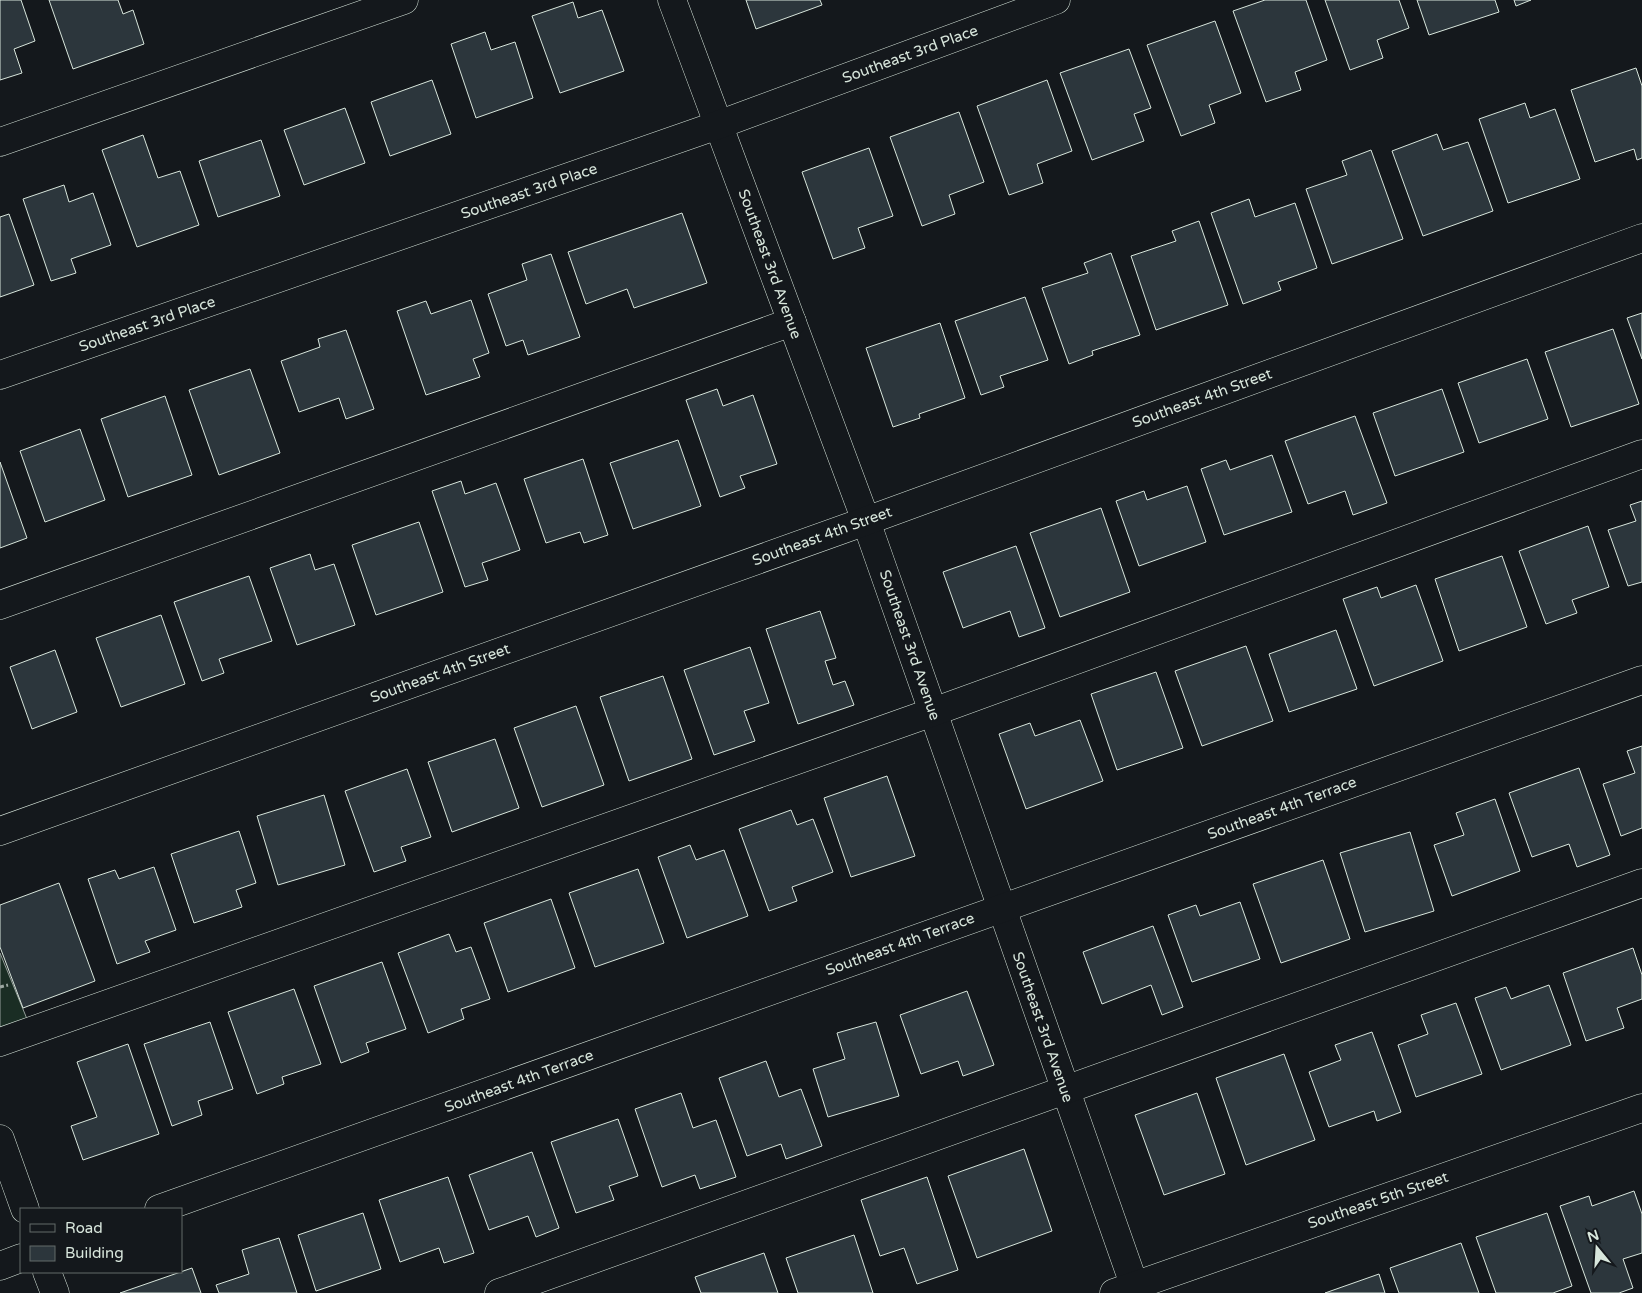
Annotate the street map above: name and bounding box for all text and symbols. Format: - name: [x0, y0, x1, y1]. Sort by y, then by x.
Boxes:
- street label: Southeast 3rd Place: [840, 21, 980, 87]
- street label: Southeast 3rd Place: [458, 159, 600, 223]
- street label: Southeast 3rd Avenue: [735, 187, 805, 341]
- street label: Southeast 3rd Place: [76, 292, 218, 356]
- street label: Southeast 4th Street: [1130, 364, 1274, 432]
- street label: Southeast 4th Street: [750, 502, 894, 570]
- street label: Southeast 3rd Avenue: [876, 567, 944, 723]
- street label: Southeast 4th Street: [368, 639, 512, 707]
- street label: Southeast 4th Terrace: [1205, 773, 1359, 843]
- street label: Southeast 4th Terrace: [823, 909, 977, 979]
- street label: Southeast 3rd Avenue: [1009, 949, 1077, 1105]
- street label: Southeast 4th Terrace: [442, 1046, 596, 1116]
- street label: Southeast 5th Street: [1306, 1167, 1451, 1232]
- legend: [20, 1208, 182, 1273]
- text: Road: [65, 1219, 103, 1237]
- north arrow: [1572, 1223, 1622, 1273]
- text: N: [1585, 1226, 1601, 1246]
- text: Building: [65, 1244, 124, 1262]

